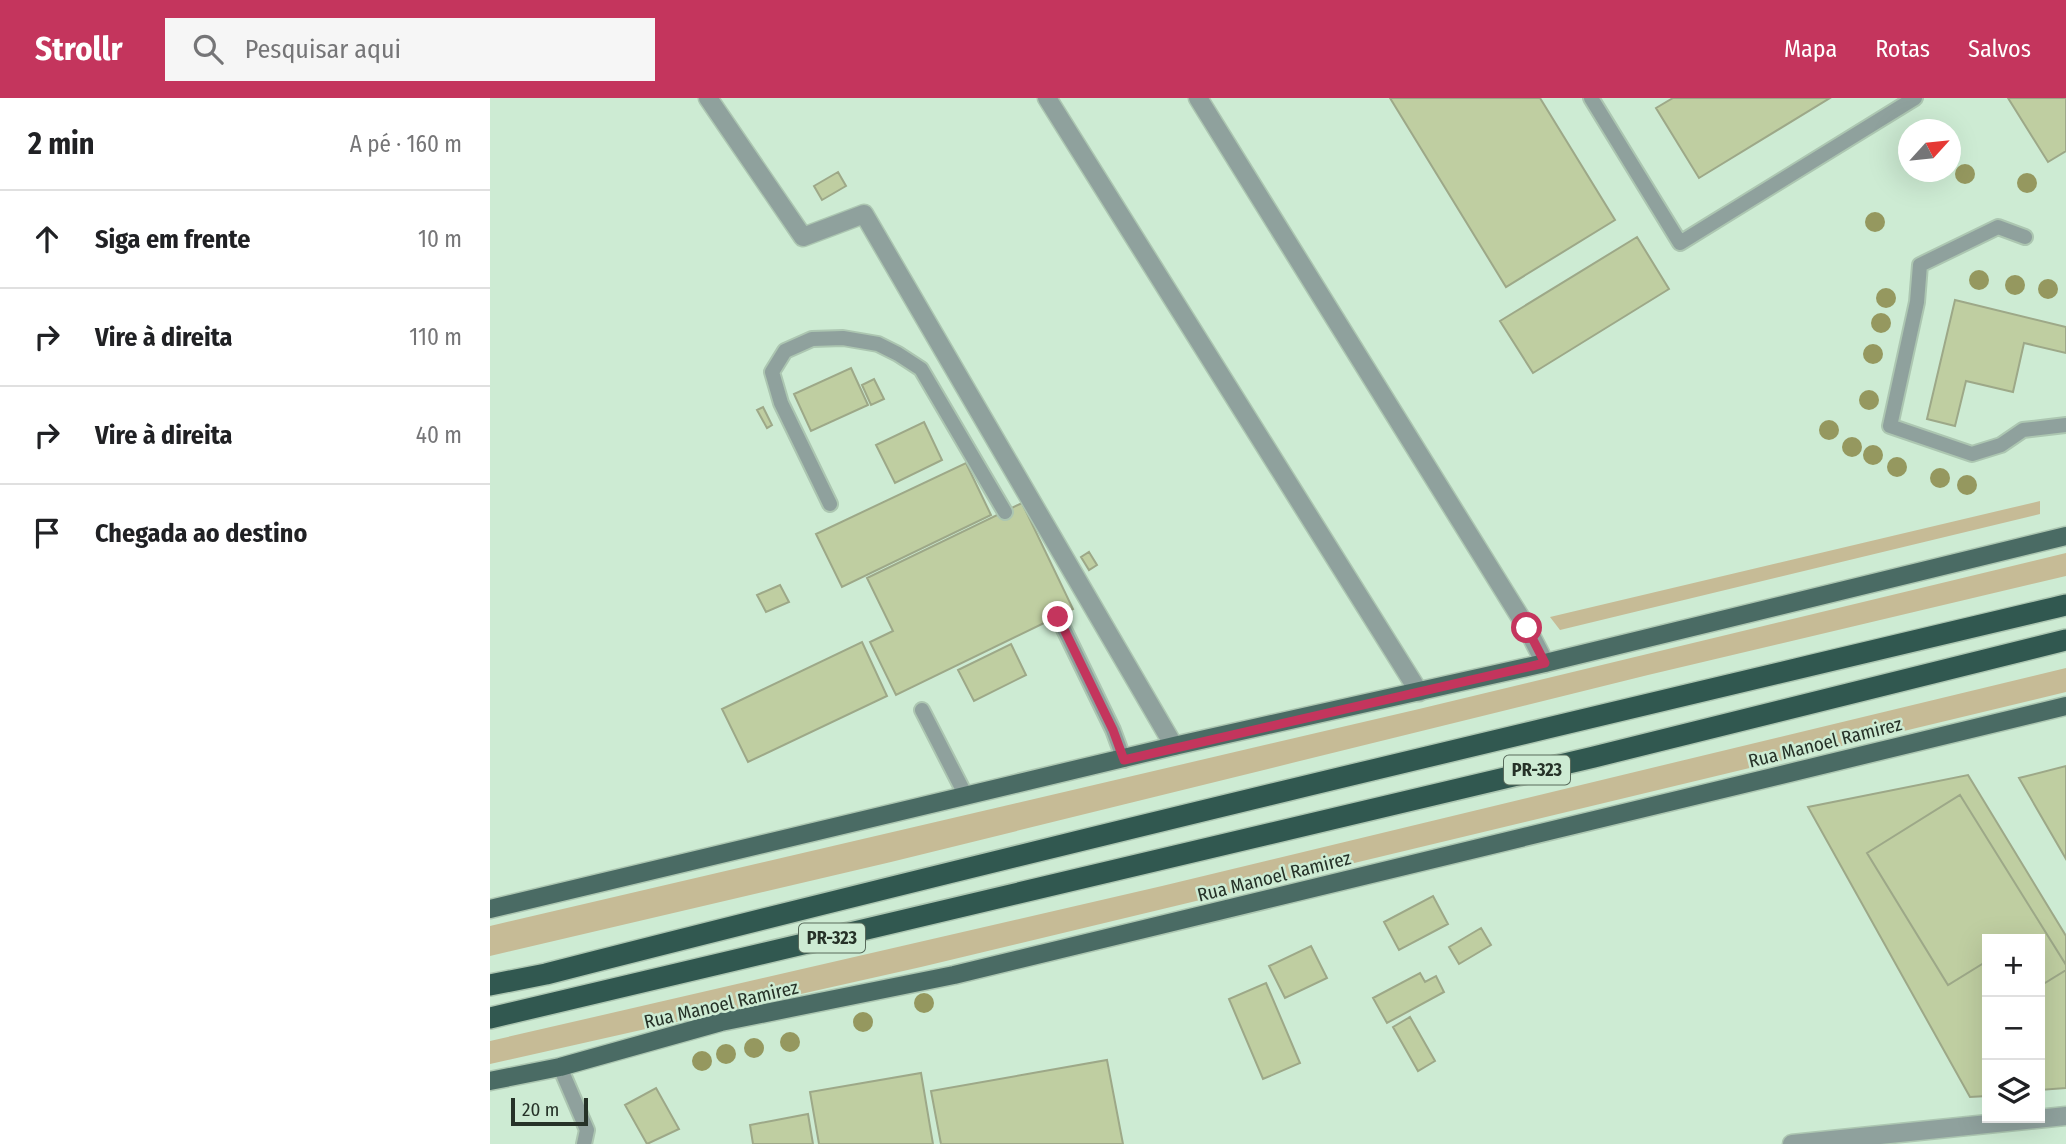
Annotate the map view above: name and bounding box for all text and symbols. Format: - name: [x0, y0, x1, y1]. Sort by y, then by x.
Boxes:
- search box: [165, 18, 655, 81]
- text: Strollr: [35, 29, 123, 69]
- icon: search: [189, 30, 227, 68]
- text: Pesquisar aqui: [245, 34, 401, 65]
- text: Mapa: [1784, 35, 1837, 63]
- text: Rotas: [1875, 35, 1930, 63]
- text: Salvos: [1968, 35, 2031, 63]
- north arrow: [1898, 119, 1961, 182]
- text: 2 min: [28, 126, 95, 162]
- text: A pé · 160 m: [350, 130, 462, 158]
- icon: ahead: [28, 220, 66, 258]
- text: Siga em frente: [95, 224, 250, 255]
- text: 10 m: [418, 225, 462, 253]
- icon: right: [28, 318, 66, 356]
- text: Vire à direita: [95, 322, 233, 353]
- text: 110 m: [409, 323, 462, 351]
- icon: right: [28, 416, 66, 454]
- text: Vire à direita: [95, 420, 233, 451]
- text: 40 m: [416, 421, 462, 449]
- icon: arrive: [28, 514, 66, 552]
- text: Chegada ao destino: [95, 518, 307, 549]
- route end: [1042, 601, 1073, 632]
- route start: [1511, 612, 1542, 643]
- street label: Rua Manoel Ramirez: [1746, 712, 1905, 773]
- road number: PR-323: [1504, 756, 1570, 784]
- street label: Rua Manoel Ramirez: [1195, 846, 1354, 907]
- road number: PR-323: [799, 924, 865, 952]
- map controls: [1982, 934, 2045, 1123]
- button: +: [1982, 934, 2045, 997]
- street label: Rua Manoel Ramirez: [642, 975, 801, 1033]
- button: −: [1982, 997, 2045, 1060]
- button: layers: [1982, 1060, 2045, 1123]
- scale bar: [511, 1095, 588, 1127]
- text: 20 m: [522, 1098, 559, 1121]

